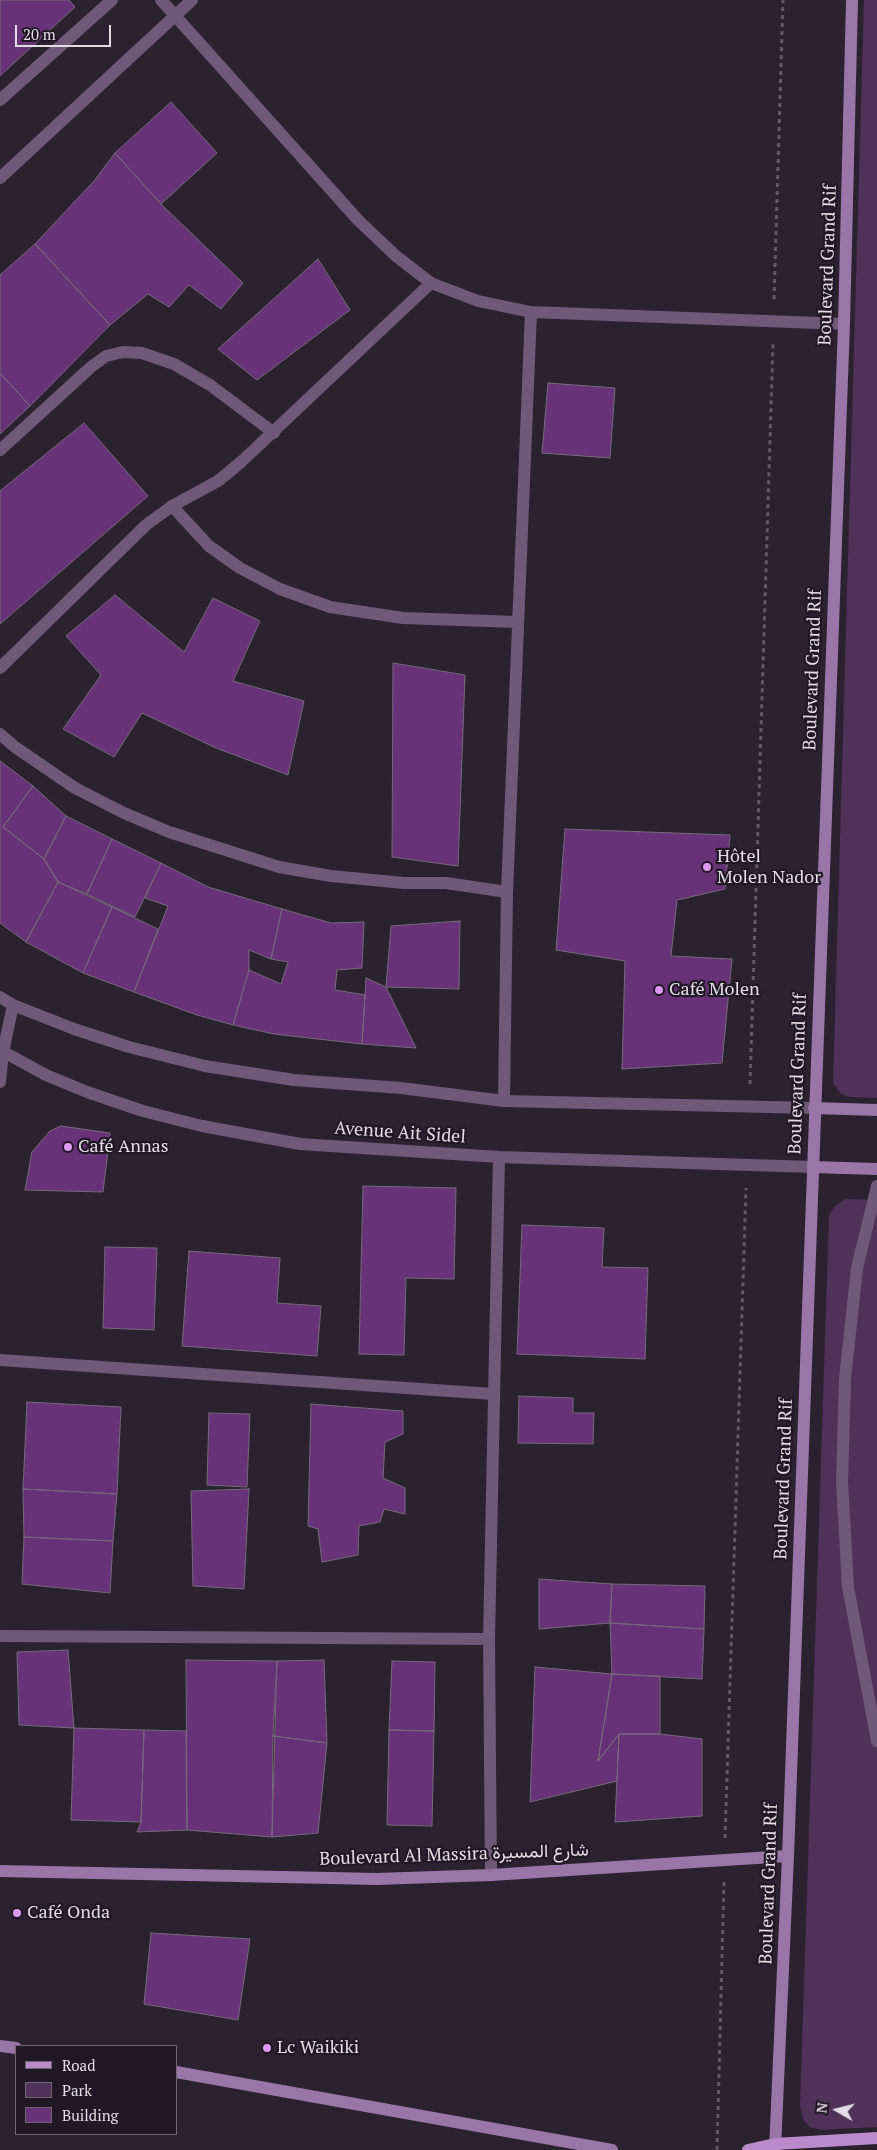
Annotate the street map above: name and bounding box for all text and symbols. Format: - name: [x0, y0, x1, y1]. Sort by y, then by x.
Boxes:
- scale bar: [18, 15, 114, 47]
- text: 20 m: [23, 24, 56, 44]
- street label: Boulevard Grand Rif: [814, 184, 842, 346]
- street label: Boulevard Grand Rif: [799, 589, 827, 751]
- place label: Hôtel Molen Nador: [717, 846, 821, 889]
- marker: Hôtel Molen Nador: [701, 861, 713, 873]
- place label: Café Molen: [669, 979, 760, 1001]
- marker: Café Molen: [653, 984, 665, 996]
- street label: Boulevard Grand Rif: [784, 993, 812, 1155]
- street label: Avenue Ait Sidel: [334, 1118, 466, 1148]
- place label: Café Annas: [78, 1136, 169, 1158]
- marker: Café Annas: [62, 1141, 74, 1153]
- street label: Boulevard Grand Rif: [770, 1398, 798, 1560]
- street label: Boulevard Grand Rif: [755, 1803, 783, 1965]
- street label: Boulevard Al Massira شارع المسيرة: [319, 1840, 589, 1870]
- place label: Café Onda: [27, 1902, 110, 1924]
- marker: Café Onda: [11, 1907, 23, 1919]
- place label: Lc Waikiki: [277, 2037, 359, 2059]
- marker: Lc Waikiki: [261, 2042, 273, 2054]
- legend: [15, 2045, 178, 2135]
- text: Road: [62, 2055, 95, 2075]
- text: Park: [62, 2080, 92, 2100]
- north arrow: [812, 2085, 862, 2135]
- text: N: [812, 2101, 832, 2114]
- text: Building: [62, 2105, 119, 2125]

